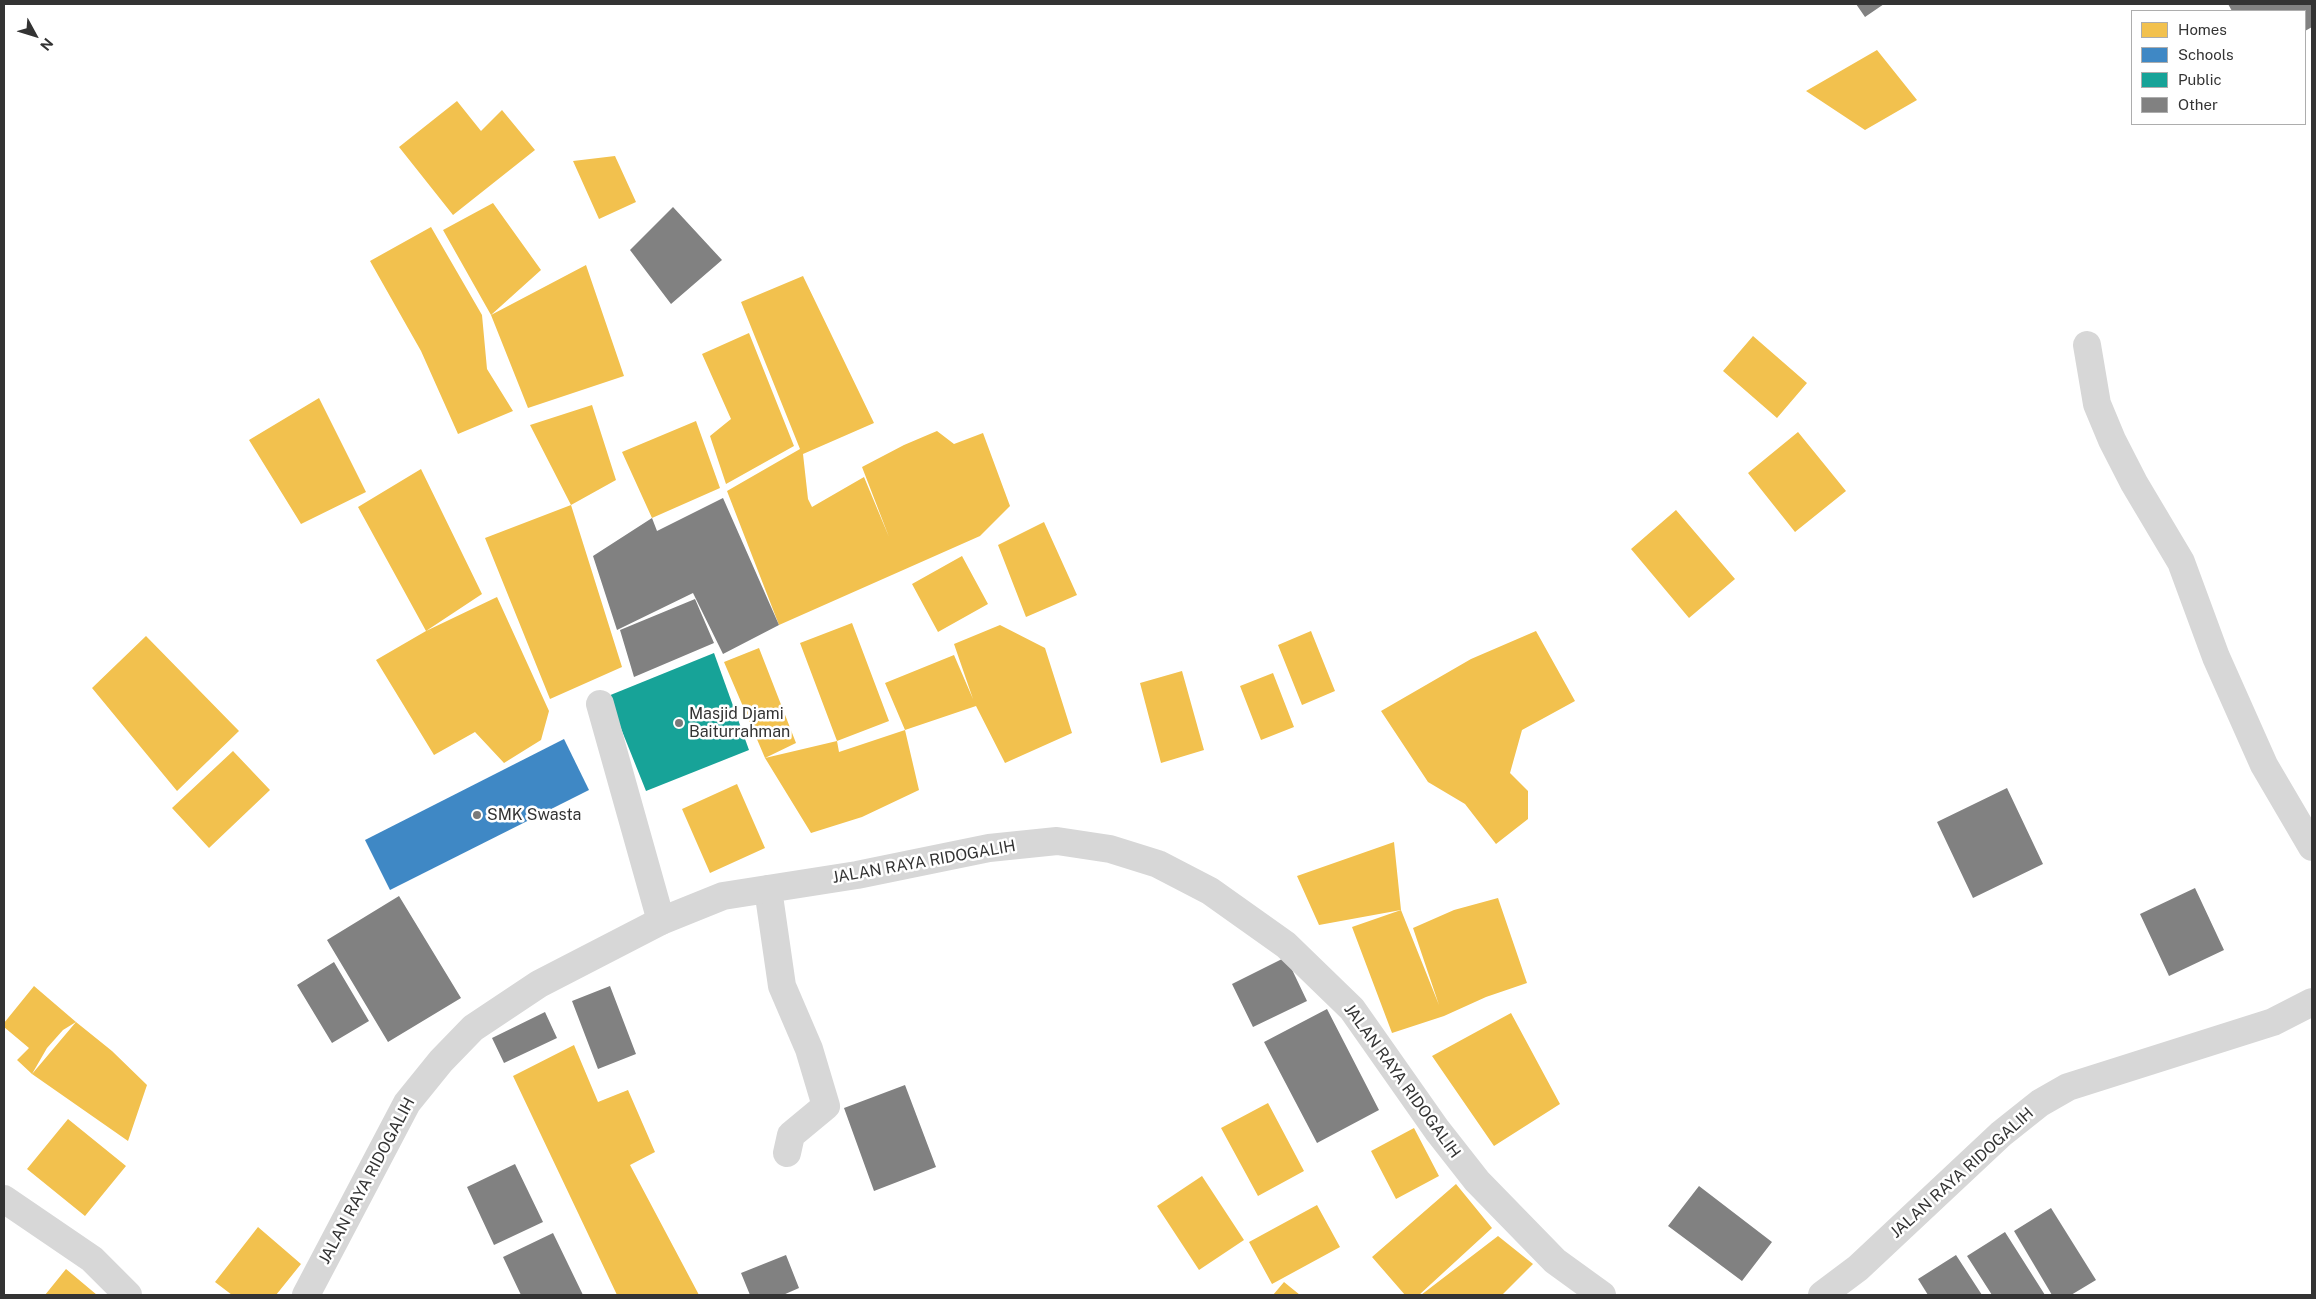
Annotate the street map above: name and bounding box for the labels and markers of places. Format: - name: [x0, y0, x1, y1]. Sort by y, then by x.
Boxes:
- place label: Masjid Djami Baiturrahman: [689, 704, 790, 742]
- marker: Masjid Djami Baiturrahman: [673, 717, 685, 729]
- place label: SMK Swasta: [487, 805, 581, 825]
- marker: SMK Swasta: [471, 809, 483, 821]

